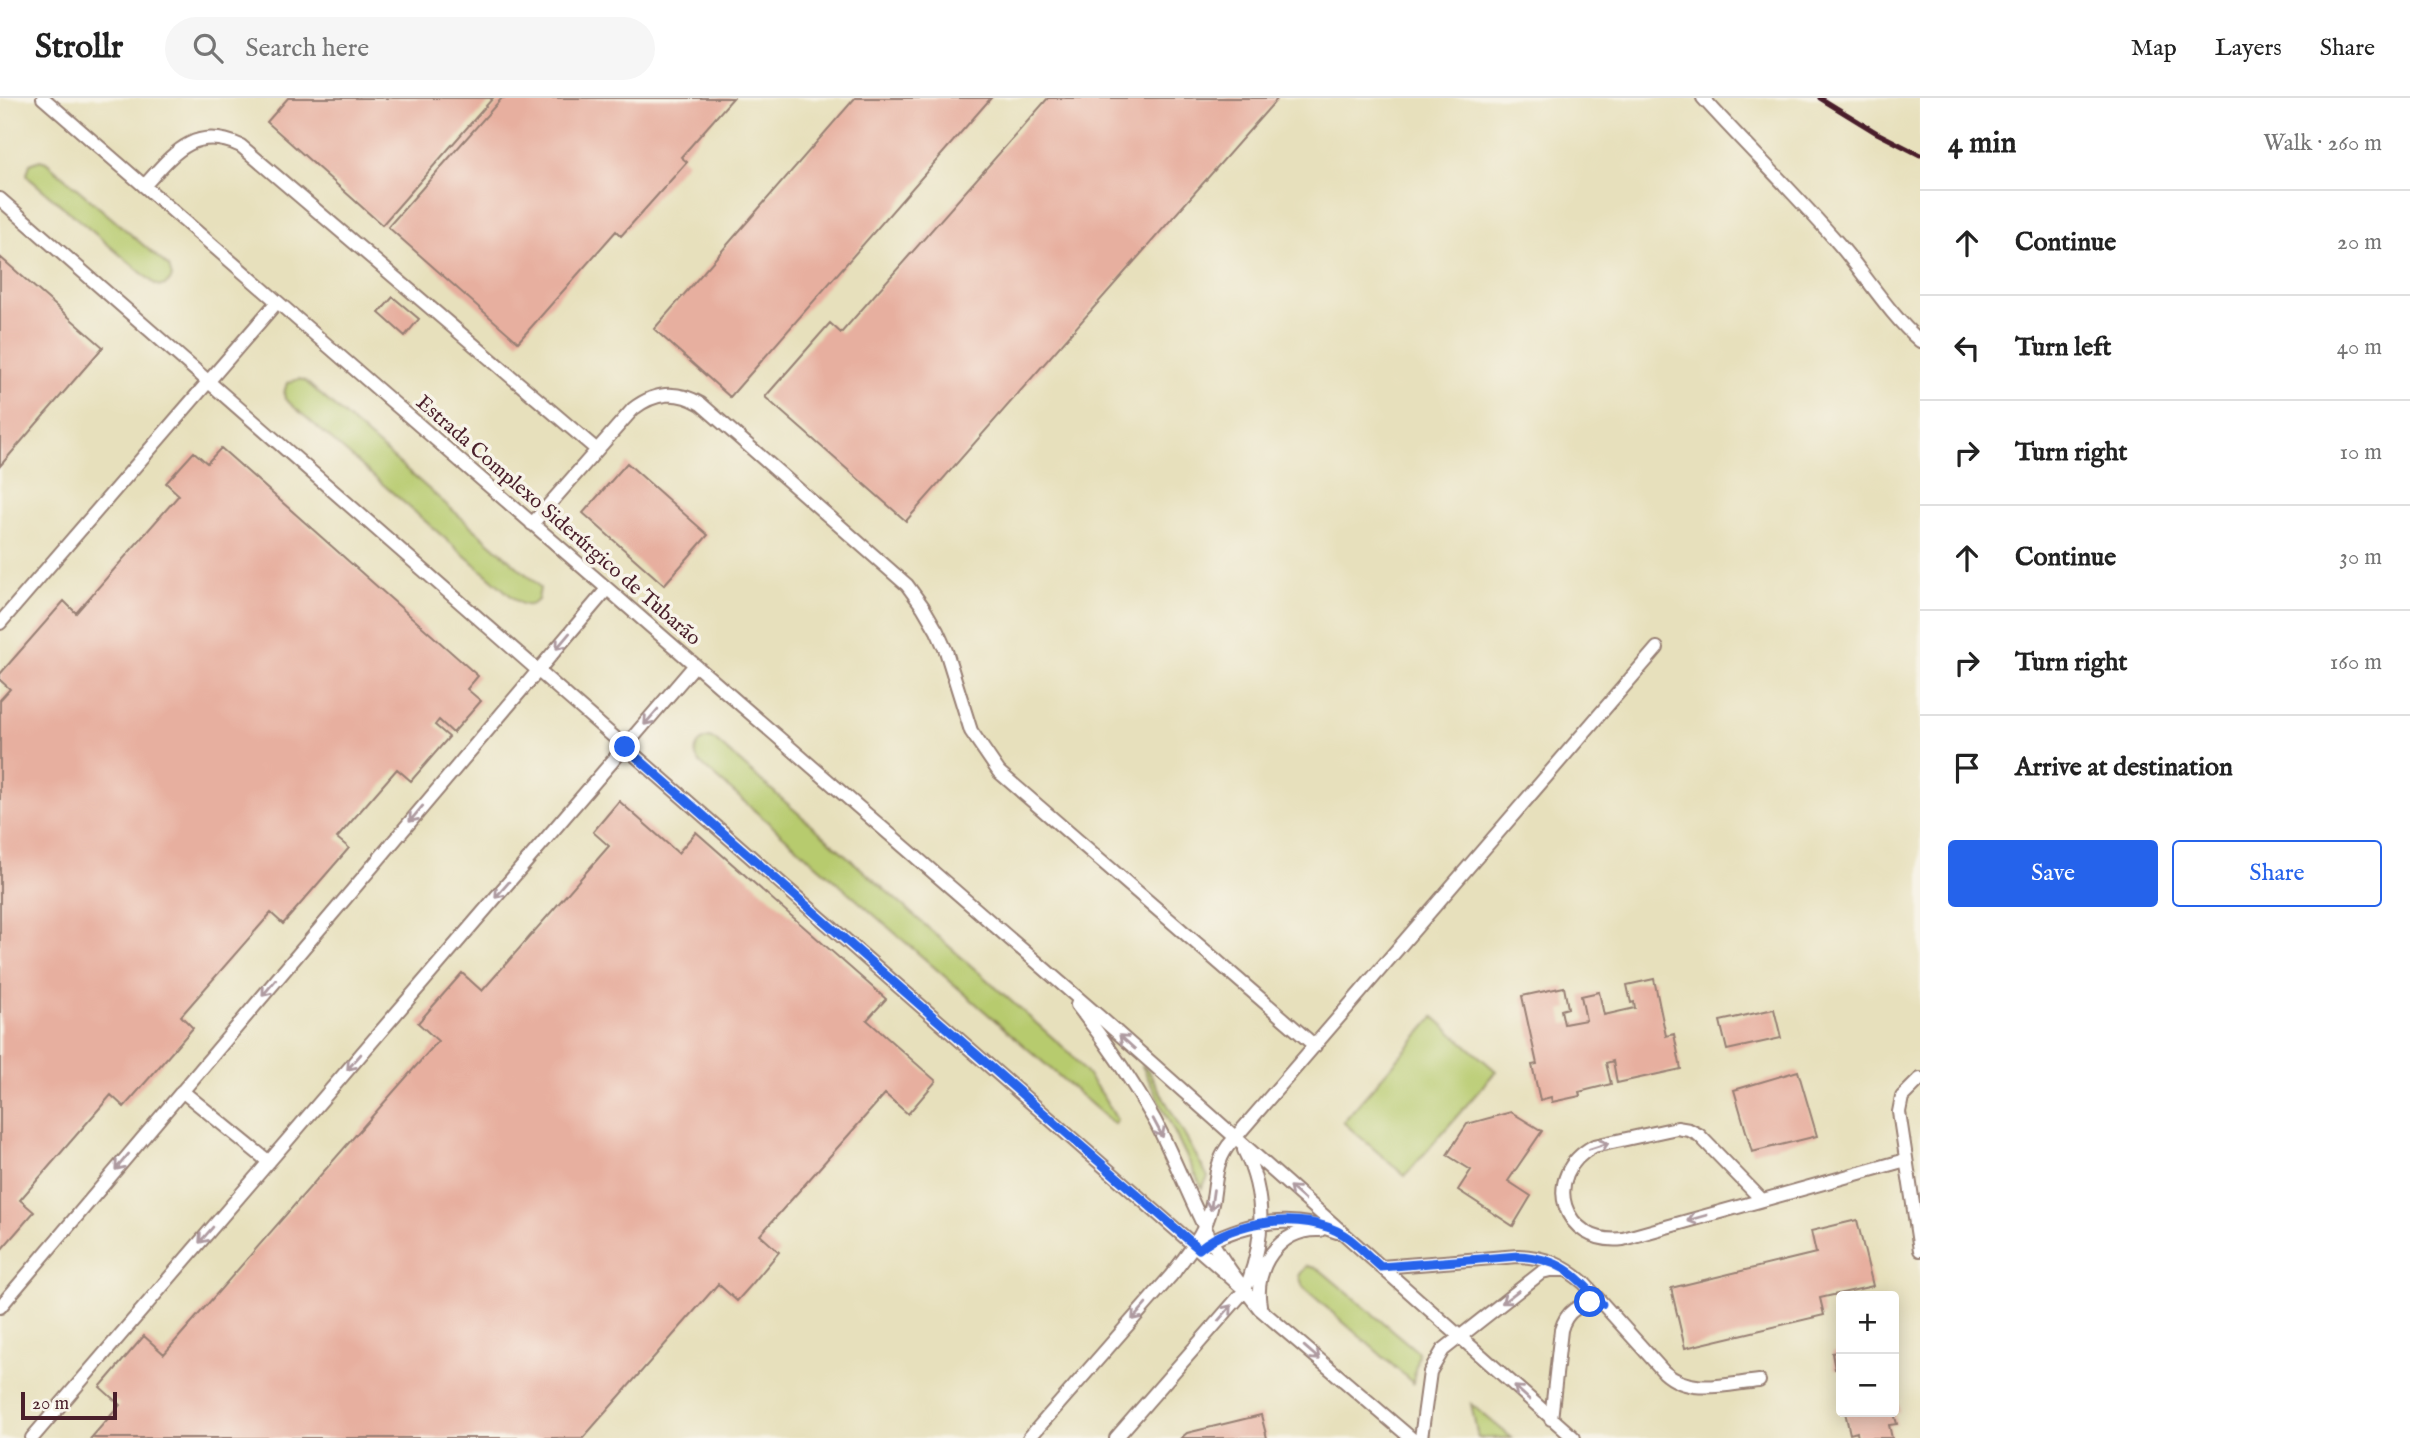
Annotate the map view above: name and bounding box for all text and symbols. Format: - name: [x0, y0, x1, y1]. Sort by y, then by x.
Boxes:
- search box: [165, 17, 655, 80]
- text: Strollr: [35, 27, 123, 69]
- icon: search: [189, 29, 227, 67]
- text: Search here: [245, 32, 369, 65]
- text: Map: [2131, 33, 2177, 64]
- text: Layers: [2215, 33, 2282, 64]
- text: Share: [2320, 33, 2375, 64]
- text: 4 min: [1948, 125, 2016, 163]
- text: Walk · 260 m: [2263, 129, 2382, 158]
- icon: ahead: [1948, 224, 1986, 262]
- text: Continue: [2015, 226, 2116, 259]
- text: 20 m: [2337, 228, 2382, 257]
- icon: left: [1948, 329, 1986, 367]
- text: Turn left: [2015, 331, 2112, 364]
- text: 40 m: [2337, 333, 2382, 362]
- street label: Estrada Complexo Siderúrgico de Tubarão: [410, 390, 706, 652]
- icon: right: [1948, 434, 1986, 472]
- text: Turn right: [2015, 436, 2128, 469]
- text: 10 m: [2339, 438, 2382, 467]
- icon: ahead: [1948, 539, 1986, 577]
- text: Continue: [2015, 541, 2116, 574]
- text: 30 m: [2339, 543, 2382, 572]
- one-way arrow: [555, 631, 571, 649]
- icon: right: [1948, 644, 1986, 682]
- text: Turn right: [2015, 646, 2128, 679]
- text: 160 m: [2330, 648, 2382, 677]
- one-way arrow: [643, 708, 659, 726]
- route end: [609, 731, 640, 762]
- icon: arrive: [1948, 749, 1986, 787]
- text: Arrive at destination: [2015, 751, 2233, 784]
- one-way arrow: [408, 805, 424, 823]
- button: Save: [1948, 840, 2158, 907]
- button: Share: [2172, 840, 2382, 907]
- one-way arrow: [494, 881, 510, 899]
- one-way arrow: [261, 979, 277, 997]
- one-way arrow: [1118, 1034, 1136, 1050]
- one-way arrow: [346, 1053, 362, 1071]
- one-way arrow: [1152, 1117, 1166, 1138]
- one-way arrow: [1587, 1139, 1609, 1151]
- one-way arrow: [114, 1153, 130, 1171]
- one-way arrow: [1288, 1185, 1306, 1201]
- one-way arrow: [1205, 1188, 1218, 1210]
- one-way arrow: [1686, 1213, 1708, 1226]
- one-way arrow: [198, 1226, 214, 1244]
- route start: [1574, 1286, 1605, 1317]
- one-way arrow: [1502, 1289, 1520, 1304]
- map controls: [1836, 1291, 1899, 1417]
- button: +: [1836, 1291, 1899, 1354]
- one-way arrow: [1131, 1302, 1147, 1320]
- one-way arrow: [1217, 1304, 1233, 1322]
- one-way arrow: [1303, 1345, 1321, 1361]
- button: −: [1836, 1354, 1899, 1417]
- one-way arrow: [1514, 1385, 1532, 1401]
- scale bar: [21, 1389, 117, 1421]
- text: 20 m: [32, 1392, 69, 1416]

